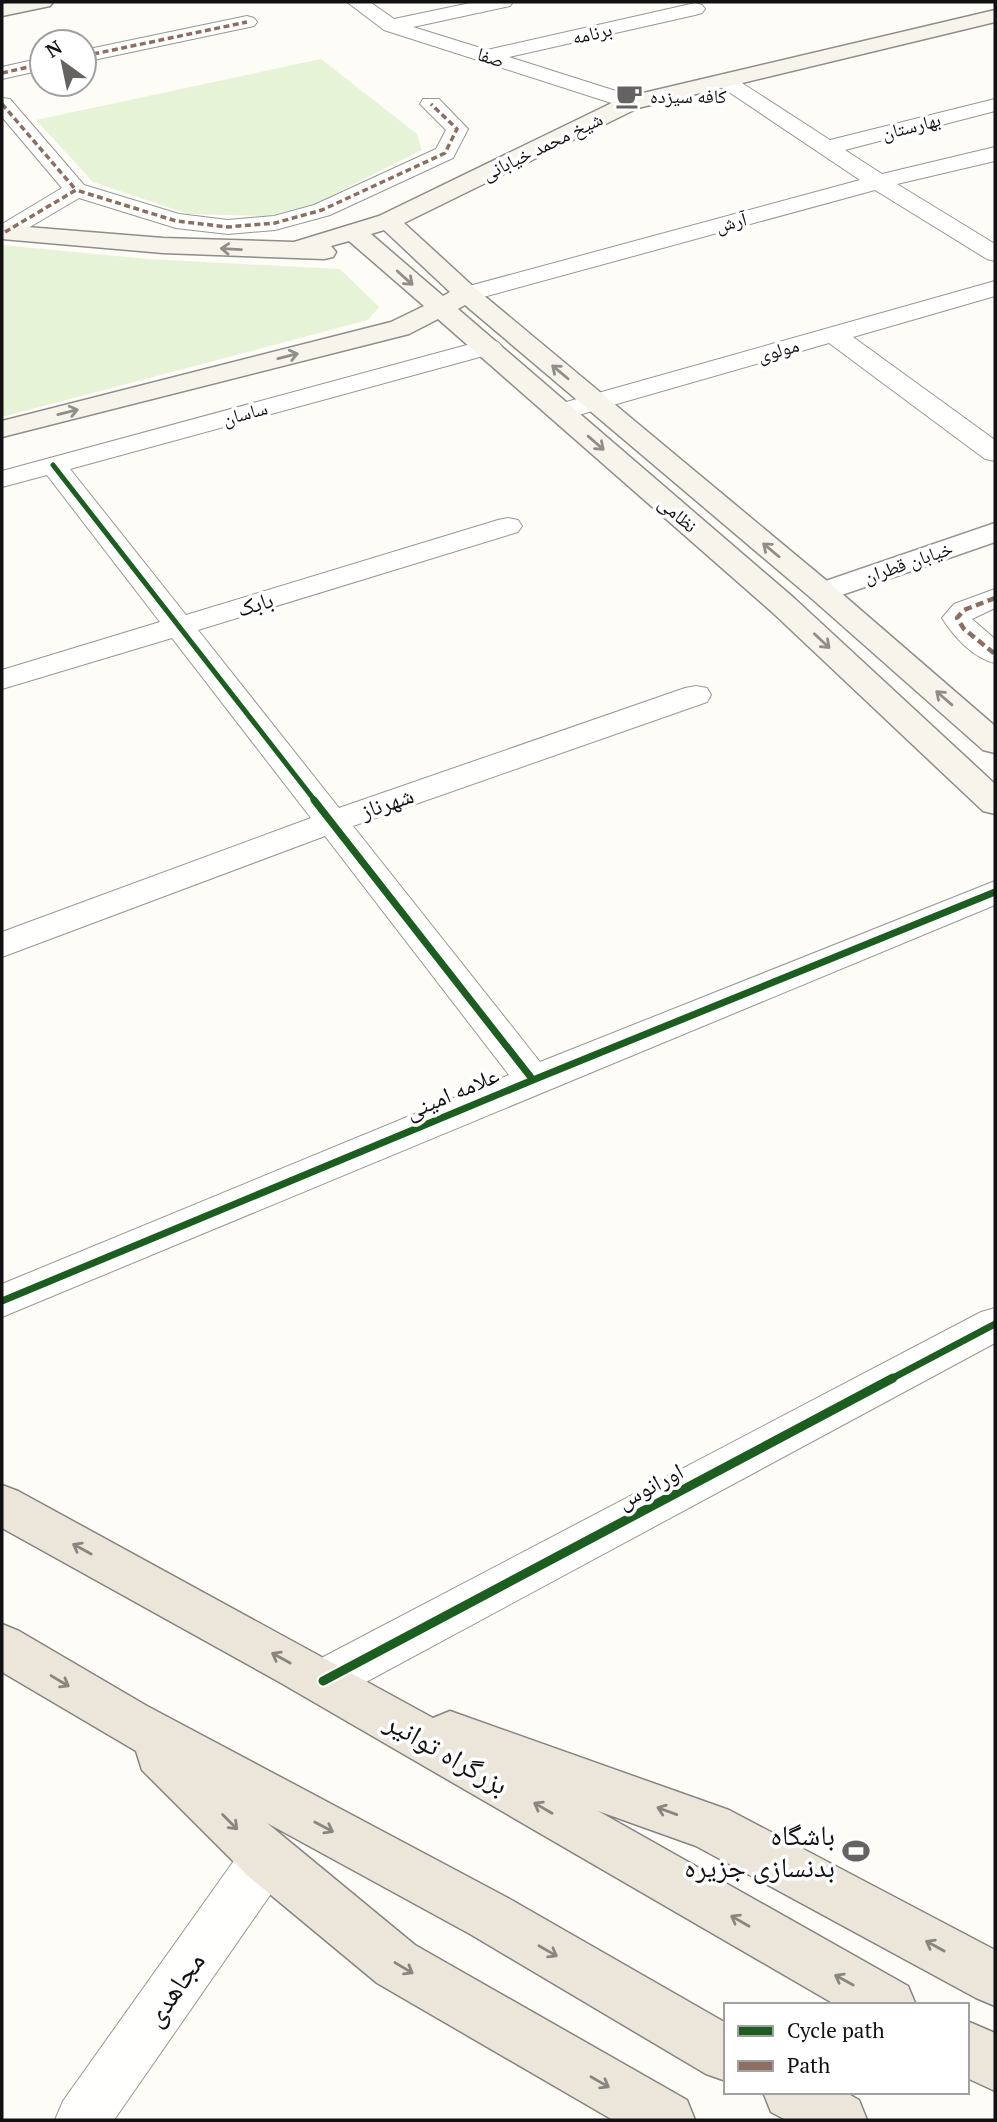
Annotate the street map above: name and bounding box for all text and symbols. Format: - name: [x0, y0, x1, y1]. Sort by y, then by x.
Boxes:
- street label: برنامه: [569, 16, 614, 49]
- north arrow: [28, 28, 98, 98]
- text: N: [41, 34, 67, 63]
- street label: صفا: [474, 40, 508, 73]
- cafe icon: کافه سیزده: [614, 81, 644, 111]
- place label: کافه سیزده: [650, 83, 727, 108]
- street label: شیخ محمد خیابانی: [477, 106, 607, 186]
- street label: بهارستان: [879, 106, 943, 145]
- street label: آرش: [713, 205, 750, 238]
- one-way arrow: [220, 242, 243, 255]
- one-way arrow: [396, 270, 414, 286]
- street label: مولوی: [754, 332, 802, 367]
- one-way arrow: [277, 349, 299, 362]
- one-way arrow: [551, 364, 569, 380]
- street label: ساسان: [220, 395, 270, 431]
- one-way arrow: [56, 405, 79, 418]
- one-way arrow: [587, 435, 605, 451]
- street label: نظامی: [654, 490, 703, 537]
- street label: خیابان قطران: [860, 535, 956, 588]
- one-way arrow: [763, 542, 781, 558]
- street label: بابک: [233, 583, 277, 624]
- one-way arrow: [813, 633, 830, 650]
- one-way arrow: [935, 690, 953, 706]
- street label: شهرناز: [355, 779, 418, 826]
- street label: علامه امینی: [400, 1059, 504, 1126]
- street label: اورانوس: [611, 1455, 688, 1516]
- one-way arrow: [72, 1542, 93, 1555]
- one-way arrow: [272, 1651, 292, 1665]
- one-way arrow: [50, 1674, 70, 1688]
- street label: بزرگراه توانیر: [378, 1702, 515, 1803]
- one-way arrow: [533, 1801, 553, 1815]
- one-way arrow: [656, 1804, 678, 1816]
- one-way arrow: [221, 1813, 238, 1830]
- place label: باشگاه بدنسازی جزیره: [684, 1816, 835, 1885]
- one-way arrow: [313, 1820, 333, 1834]
- sports icon: باشگاه بدنسازی جزیره: [841, 1836, 871, 1866]
- one-way arrow: [730, 1914, 751, 1927]
- one-way arrow: [926, 1939, 946, 1953]
- street label: مجاهدی: [135, 1944, 213, 2033]
- one-way arrow: [537, 1944, 557, 1958]
- one-way arrow: [393, 1961, 413, 1975]
- one-way arrow: [835, 1973, 855, 1987]
- legend: [724, 2003, 969, 2094]
- text: Cycle path: [787, 2016, 885, 2044]
- text: Path: [787, 2051, 830, 2079]
- one-way arrow: [590, 2075, 610, 2089]

